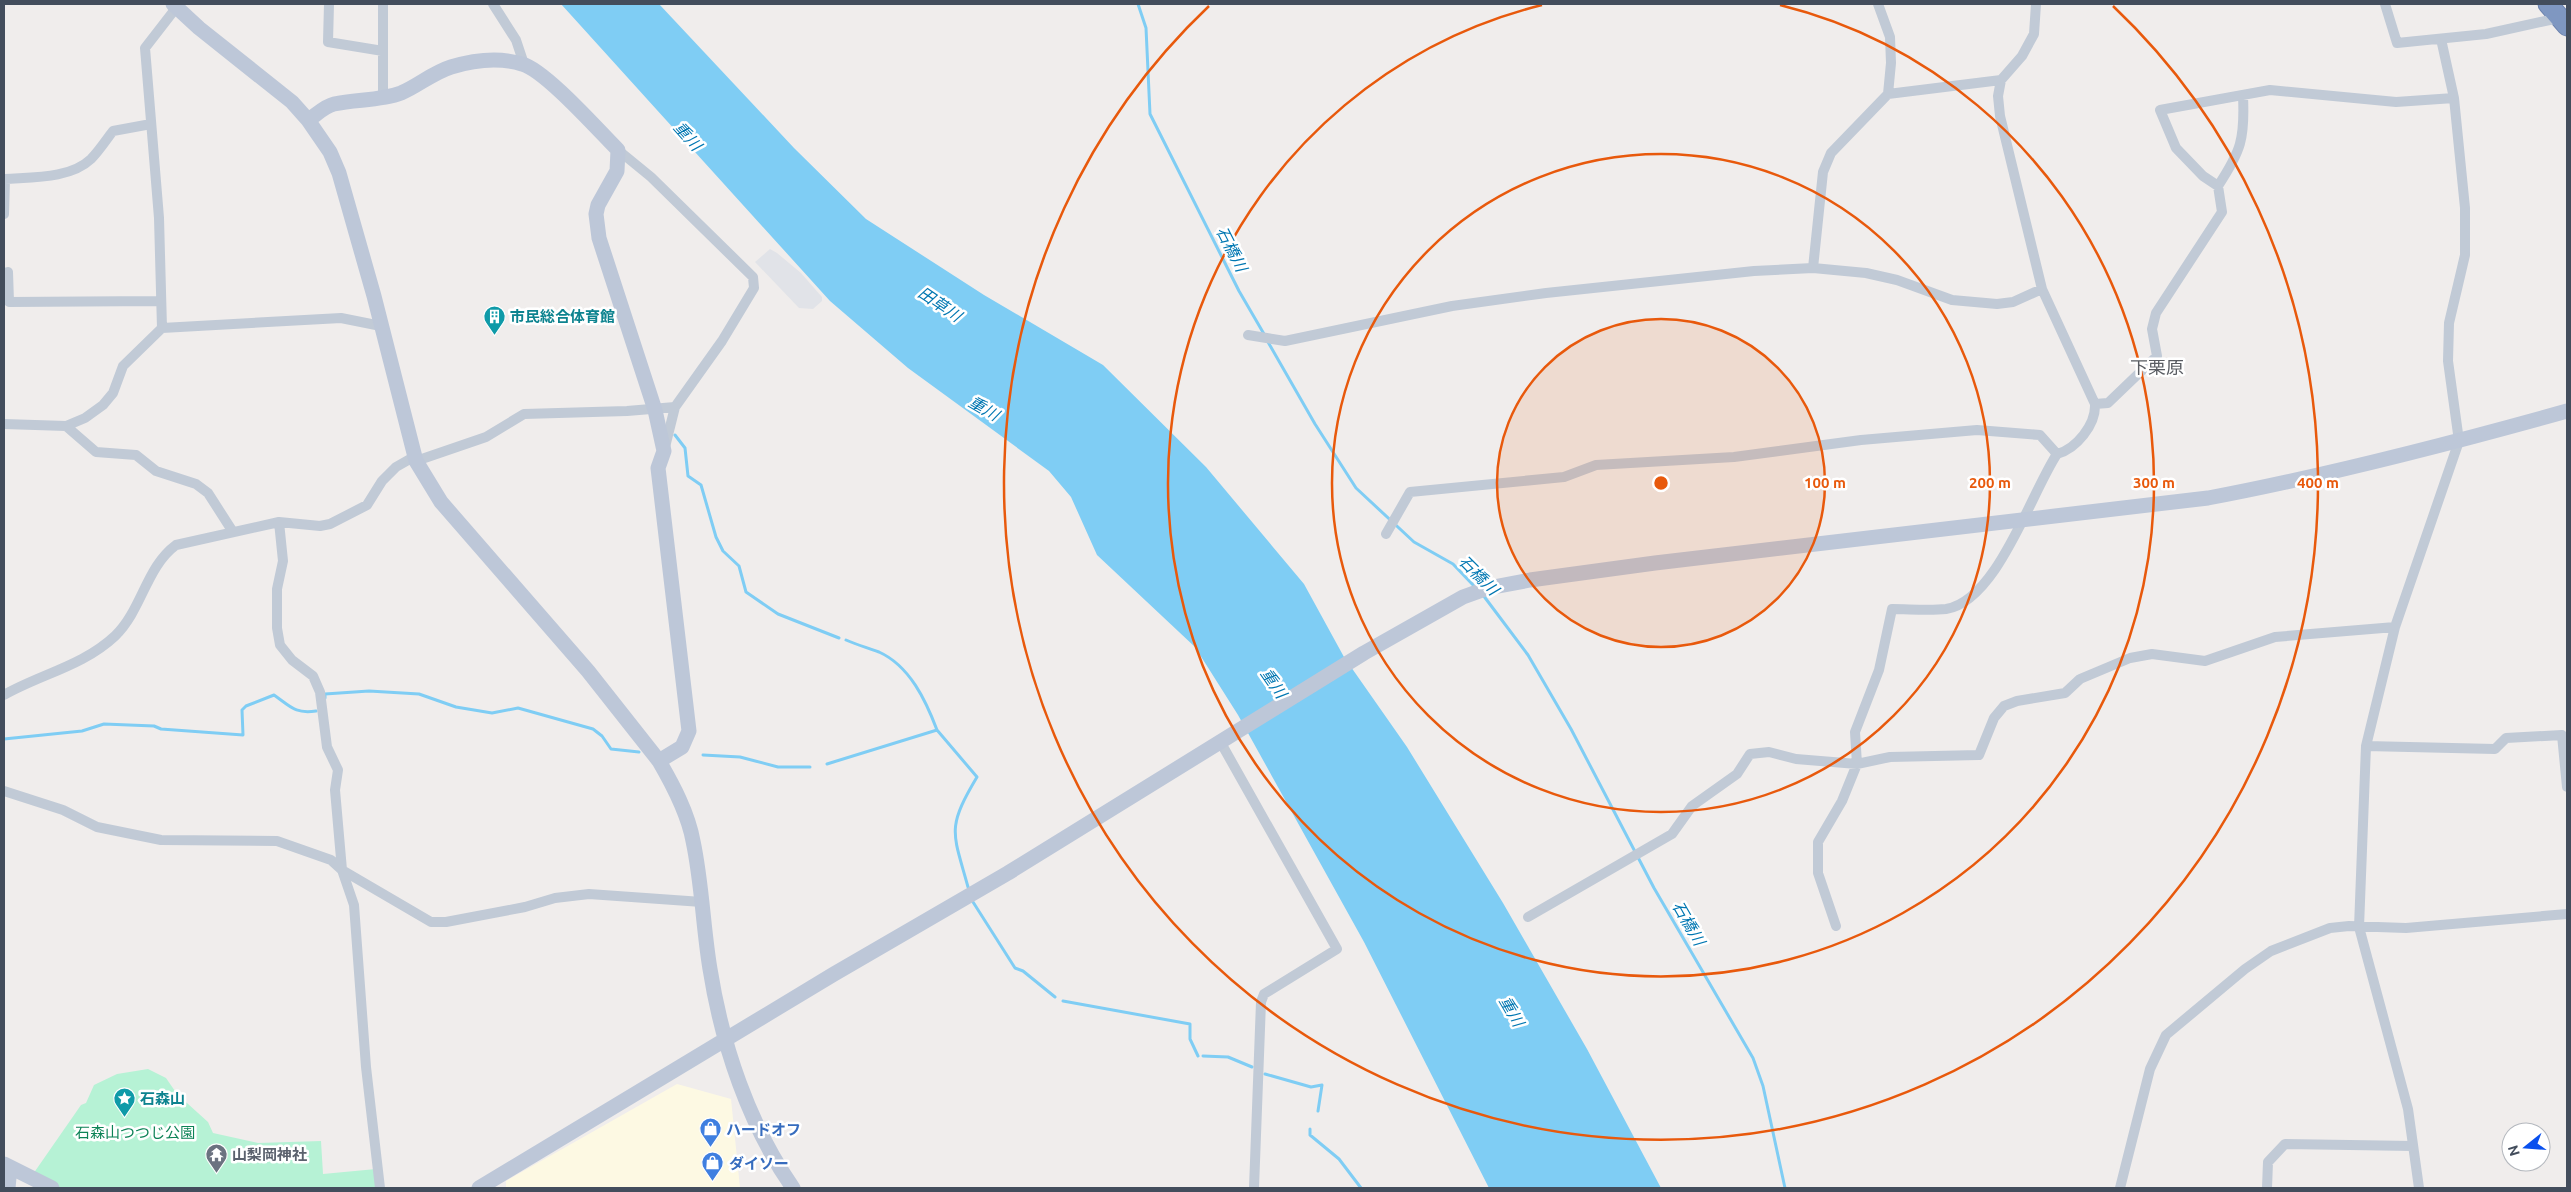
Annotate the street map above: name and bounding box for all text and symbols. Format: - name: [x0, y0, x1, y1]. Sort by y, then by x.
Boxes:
- water label: 重川: [671, 118, 707, 155]
- water label: 石橋川: [1213, 224, 1252, 276]
- water label: 田草川: [915, 283, 967, 326]
- building icon: 市民総合体育館: [482, 304, 506, 335]
- place label: 市民総合体育館: [510, 308, 615, 325]
- district label: 下栗原: [2130, 357, 2184, 377]
- water label: 重川: [966, 392, 1004, 425]
- centre of rings: [1652, 474, 1670, 492]
- text: 100 m: [1804, 474, 1846, 491]
- text: 200 m: [1969, 474, 2011, 491]
- text: 300 m: [2133, 474, 2175, 491]
- text: 400 m: [2297, 474, 2339, 491]
- water label: 石橋川: [1456, 552, 1504, 600]
- water label: 重川: [1257, 665, 1292, 703]
- water label: 石橋川: [1669, 898, 1710, 950]
- water label: 重川: [1496, 993, 1529, 1031]
- place icon: 石森山: [112, 1086, 136, 1117]
- place label: 石森山: [140, 1090, 185, 1107]
- shop icon: ハードオフ: [698, 1117, 722, 1148]
- place label: ハードオフ: [726, 1121, 801, 1138]
- north arrow: [2501, 1122, 2551, 1172]
- park label: 石森山つつじ公園: [75, 1124, 195, 1141]
- temple icon: 山梨岡神社: [204, 1142, 228, 1173]
- text: N: [2504, 1143, 2523, 1158]
- place label: 山梨岡神社: [232, 1146, 307, 1163]
- shop icon: ダイソー: [701, 1151, 725, 1182]
- place label: ダイソー: [729, 1155, 789, 1172]

